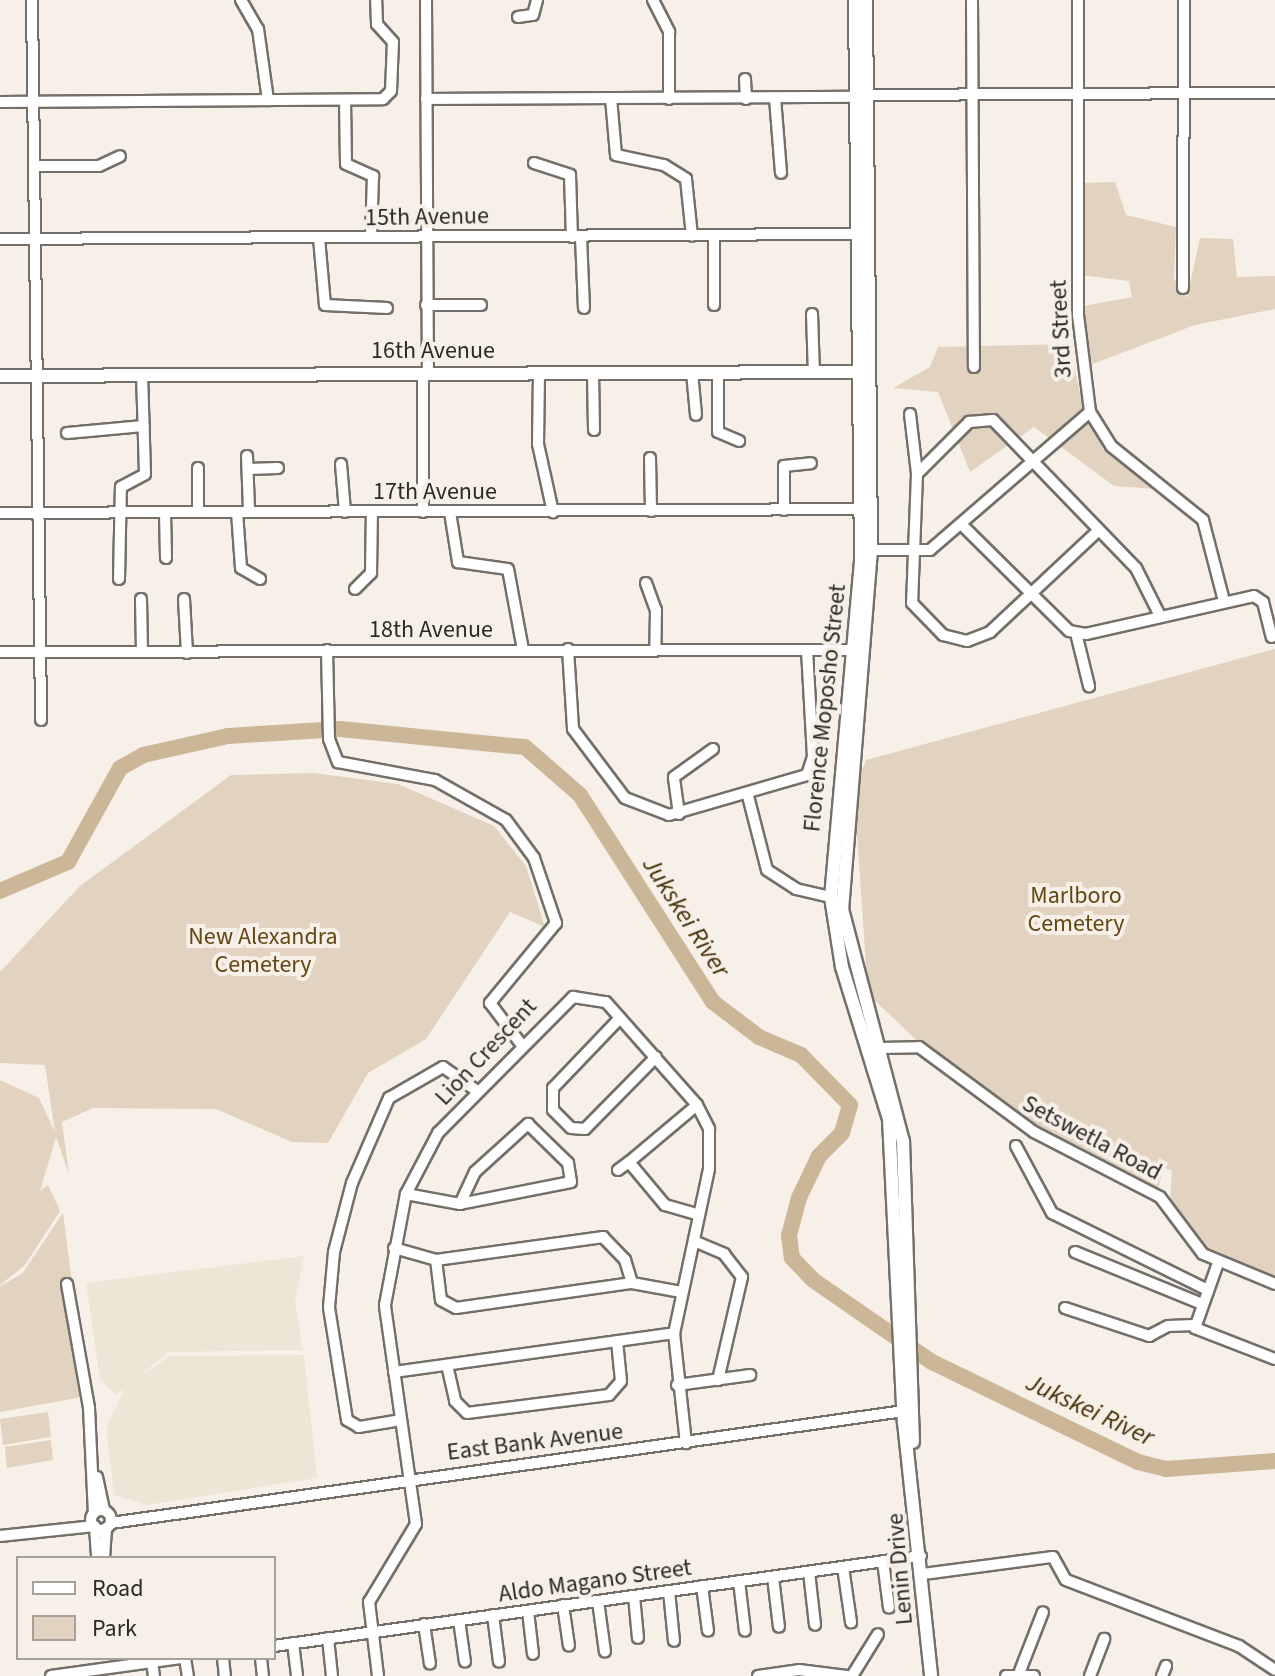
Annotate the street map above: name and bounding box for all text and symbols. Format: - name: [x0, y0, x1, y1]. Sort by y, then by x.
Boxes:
- street label: 15th Avenue: [365, 202, 489, 232]
- street label: 3rd Street: [1044, 279, 1078, 379]
- street label: 16th Avenue: [371, 337, 495, 365]
- street label: 17th Avenue: [373, 478, 497, 506]
- street label: Florence Moposho Street: [798, 583, 852, 833]
- street label: 18th Avenue: [369, 616, 493, 644]
- water label: Jukskei River: [635, 851, 737, 983]
- park label: Marlboro Cemetery: [1028, 882, 1124, 938]
- park label: New Alexandra Cemetery: [188, 923, 338, 979]
- street label: Lion Crescent: [429, 993, 543, 1111]
- street label: Setswetla Road: [1017, 1089, 1167, 1187]
- water label: Jukskei River: [1021, 1367, 1159, 1453]
- street label: East Bank Avenue: [445, 1417, 625, 1467]
- street label: Lenin Drive: [881, 1512, 919, 1626]
- street label: Aldo Magano Street: [497, 1553, 693, 1609]
- legend: [16, 1556, 276, 1660]
- text: Road: [92, 1571, 144, 1606]
- text: Park: [92, 1611, 137, 1646]

